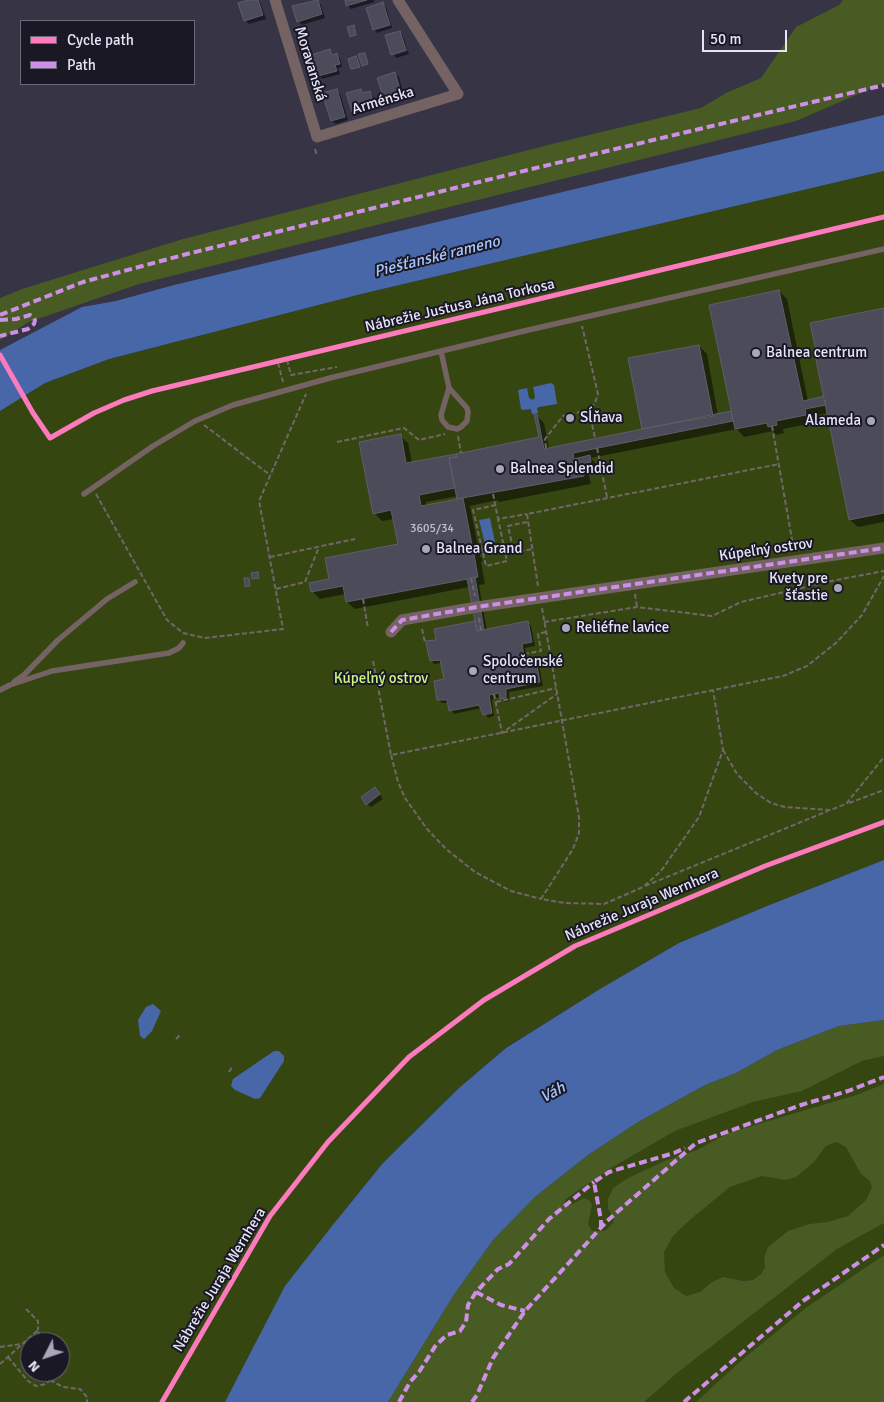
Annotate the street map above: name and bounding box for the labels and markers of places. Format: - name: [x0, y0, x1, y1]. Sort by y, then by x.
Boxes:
- place label: Balnea centrum: [766, 344, 867, 362]
- marker: Balnea centrum: [750, 347, 762, 359]
- place label: Sĺňava: [580, 409, 623, 427]
- marker: Sĺňava: [564, 412, 576, 424]
- place label: Alameda: [805, 412, 861, 430]
- marker: Alameda: [865, 415, 877, 427]
- place label: Balnea Splendid: [510, 460, 614, 478]
- marker: Balnea Splendid: [494, 463, 506, 475]
- place label: Balnea Grand: [436, 540, 522, 558]
- marker: Balnea Grand: [420, 543, 432, 555]
- place label: Kvety pre šťastie: [769, 570, 828, 605]
- marker: Kvety pre šťastie: [832, 582, 844, 594]
- place label: Reliéfne lavice: [576, 619, 669, 637]
- marker: Reliéfne lavice: [560, 622, 572, 634]
- place label: Spoločenské centrum: [483, 653, 563, 688]
- marker: Spoločenské centrum: [467, 665, 479, 677]

